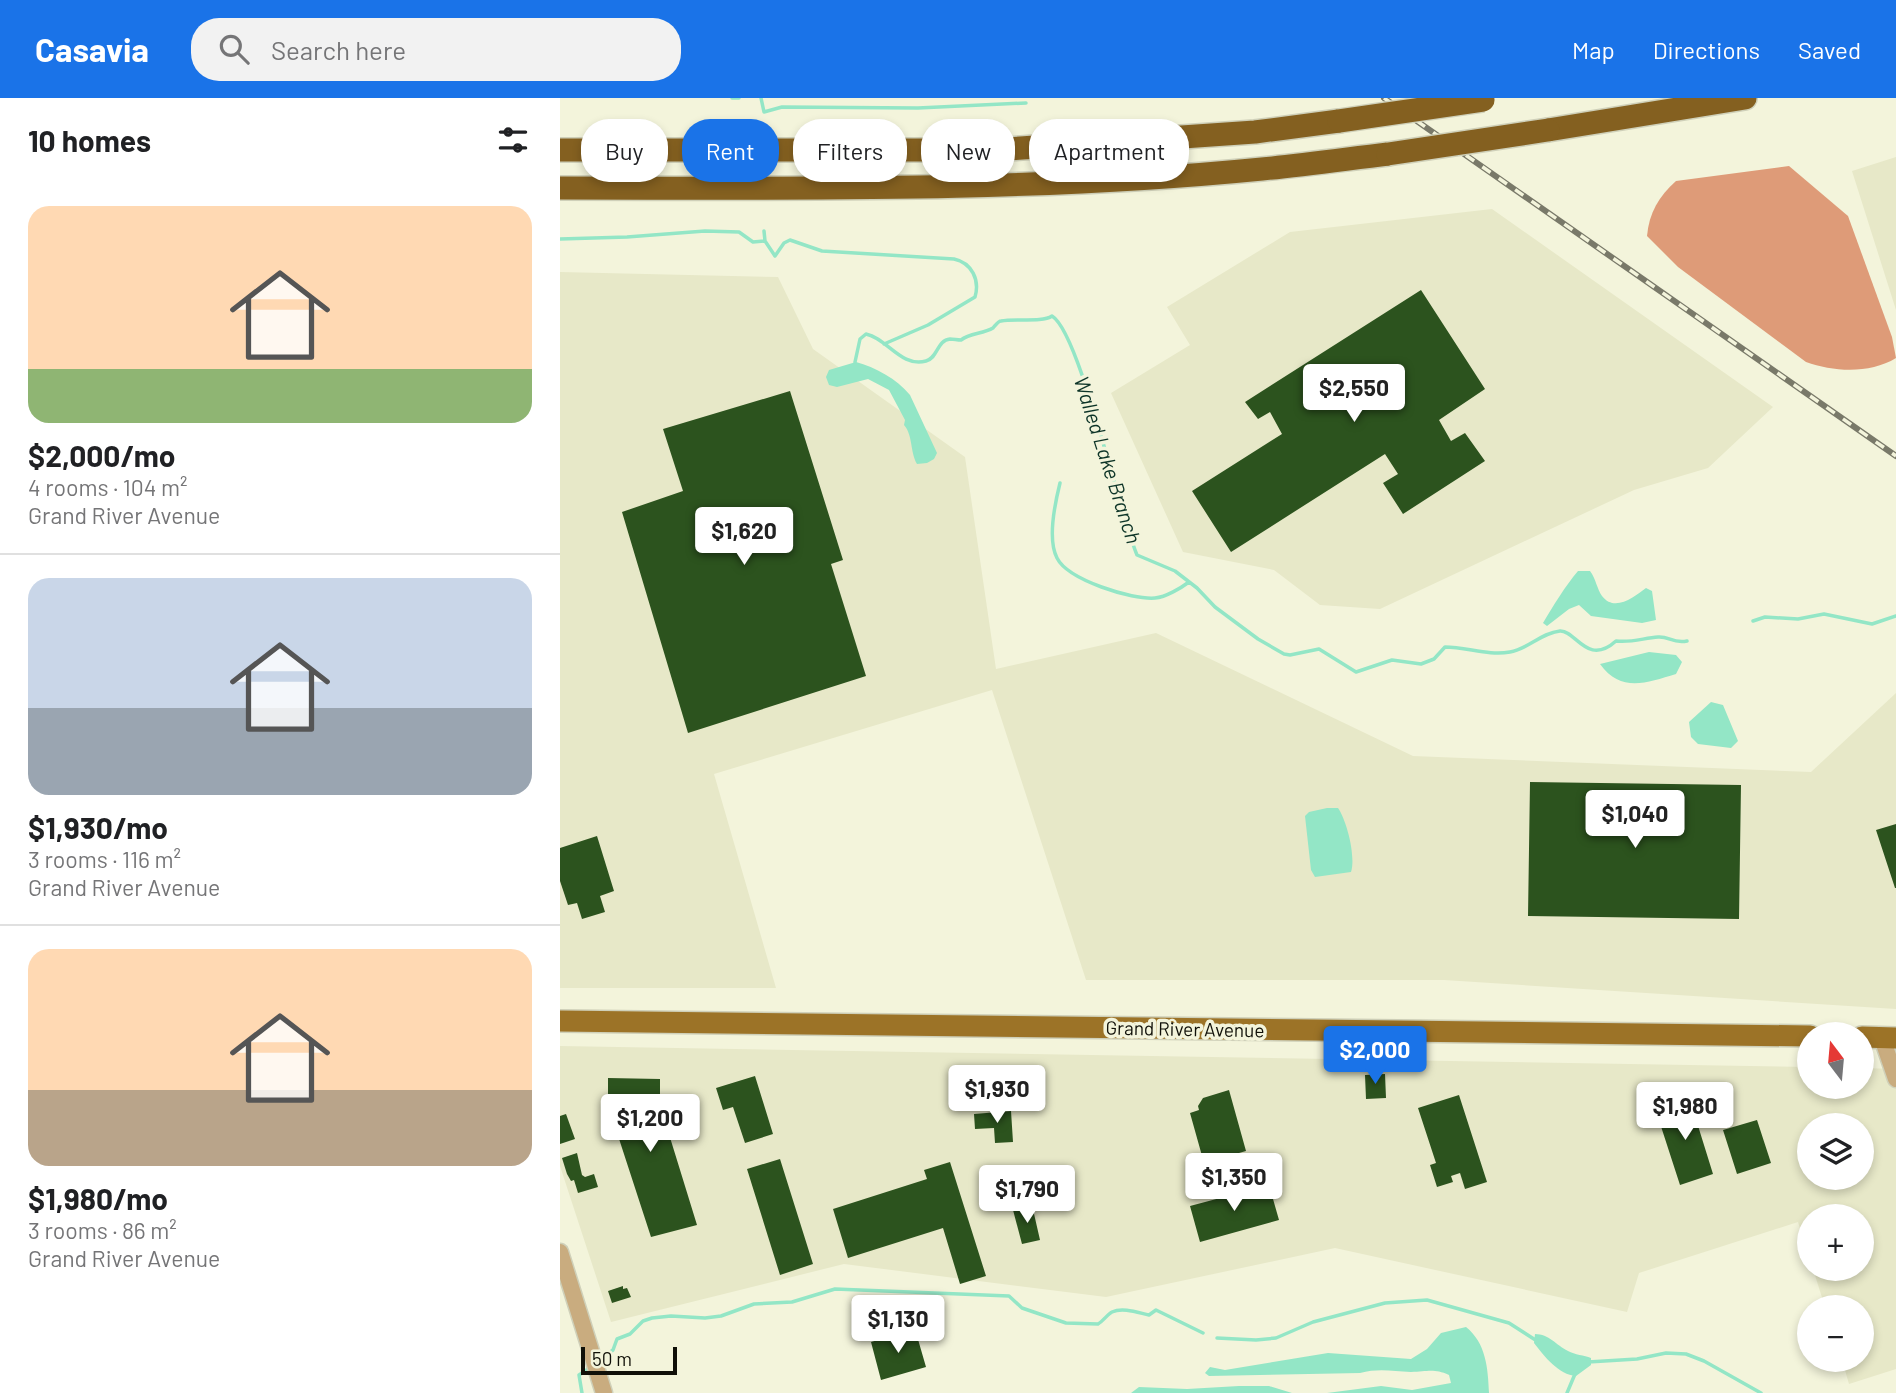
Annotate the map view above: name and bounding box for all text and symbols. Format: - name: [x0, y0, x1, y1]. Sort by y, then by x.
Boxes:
- search box: [191, 18, 681, 81]
- text: Casavia: [35, 29, 149, 69]
- icon: search: [215, 30, 253, 68]
- text: Search here: [271, 34, 406, 65]
- text: Map: [1572, 35, 1615, 64]
- text: Directions: [1653, 35, 1760, 64]
- text: Saved: [1798, 35, 1861, 64]
- chip: Buy: [581, 119, 668, 182]
- chip: Rent: [682, 119, 779, 182]
- chip: Filters: [793, 119, 907, 182]
- chip: New: [921, 119, 1015, 182]
- chip: Apartment: [1029, 119, 1189, 182]
- icon: filters: [494, 121, 532, 159]
- text: 10 homes: [28, 122, 151, 158]
- icon: home: [217, 252, 343, 378]
- pin: $2,550: [1297, 364, 1411, 424]
- water label: Walled Lake Branch: [1070, 373, 1147, 546]
- text: $2,550: [1319, 373, 1389, 401]
- text: $2,000/mo: [28, 437, 175, 473]
- text: 4 rooms · 104 m²: [28, 473, 188, 501]
- text: Grand River Avenue: [28, 501, 220, 529]
- pin: $1,620: [687, 508, 801, 567]
- text: $1,620: [711, 516, 777, 544]
- icon: home: [217, 624, 343, 750]
- pin: $1,040: [1578, 790, 1692, 850]
- text: $1,040: [1602, 799, 1668, 827]
- text: $1,930/mo: [28, 809, 168, 845]
- text: 3 rooms · 116 m²: [28, 845, 181, 873]
- text: Grand River Avenue: [28, 873, 220, 901]
- icon: home: [217, 995, 343, 1121]
- street label: Grand River Avenue: [1105, 1016, 1265, 1041]
- north arrow: [1797, 1022, 1874, 1099]
- map controls: [1797, 1022, 1874, 1372]
- pin: $2,000: [1318, 1026, 1432, 1086]
- text: $2,000: [1340, 1035, 1410, 1063]
- pin: $1,930: [940, 1066, 1054, 1125]
- text: $1,930: [964, 1074, 1030, 1102]
- pin: $1,980: [1628, 1082, 1742, 1142]
- text: $1,980: [1652, 1091, 1718, 1119]
- pin: $1,200: [593, 1094, 707, 1154]
- text: $1,200: [617, 1103, 683, 1131]
- button: layers: [1797, 1113, 1874, 1190]
- pin: $1,350: [1177, 1154, 1291, 1213]
- text: $1,350: [1201, 1162, 1267, 1190]
- pin: $1,790: [970, 1166, 1084, 1225]
- text: $1,790: [995, 1174, 1059, 1202]
- text: $1,980/mo: [28, 1180, 168, 1216]
- button: +: [1797, 1204, 1874, 1281]
- text: 3 rooms · 86 m²: [28, 1216, 177, 1244]
- text: Grand River Avenue: [28, 1244, 220, 1272]
- button: −: [1797, 1295, 1874, 1372]
- pin: $1,130: [841, 1296, 955, 1355]
- text: $1,130: [867, 1304, 929, 1332]
- scale bar: [581, 1344, 677, 1376]
- text: 50 m: [592, 1347, 632, 1370]

